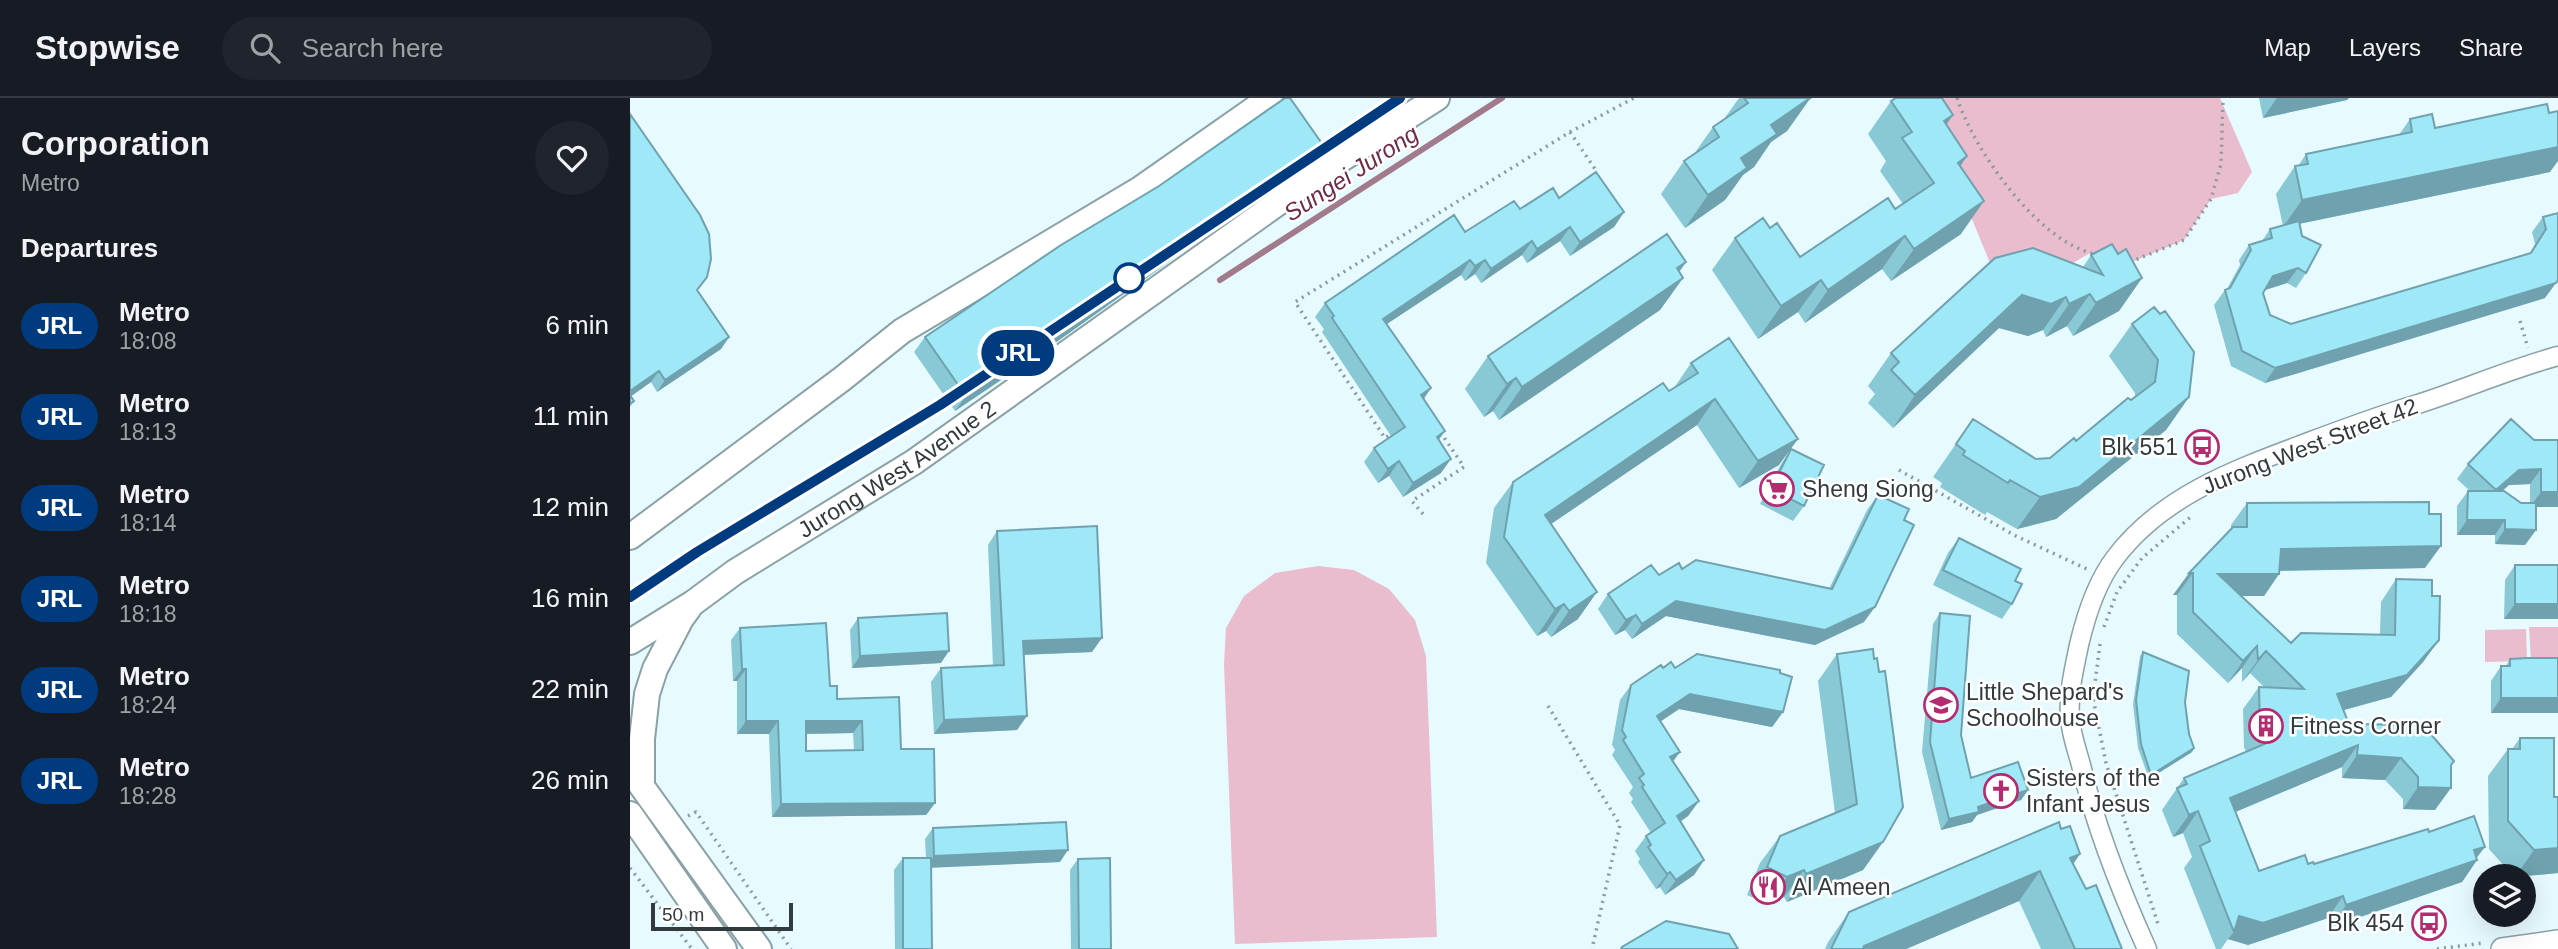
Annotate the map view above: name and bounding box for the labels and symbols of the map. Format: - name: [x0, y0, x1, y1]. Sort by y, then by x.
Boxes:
- water label: Sungei Jurong: [1279, 119, 1424, 226]
- unlabelled marker: [1114, 263, 1144, 293]
- line badge: JRL: [978, 330, 1058, 376]
- street label: Jurong West Street 42: [2199, 393, 2421, 499]
- street label: Jurong West Avenue 2: [793, 395, 1001, 543]
- bus stop icon: Blk 551: [2183, 428, 2221, 466]
- place label: Blk 551: [2101, 434, 2178, 460]
- supermarket icon: Sheng Siong: [1758, 470, 1796, 508]
- place label: Sheng Siong: [1802, 476, 1934, 502]
- place label: Little Shepard's Schoolhouse: [1966, 679, 2124, 731]
- school or university icon: Little Shepard's Schoolhouse: [1922, 686, 1960, 724]
- building icon: Fitness Corner: [2247, 707, 2285, 745]
- place label: Fitness Corner: [2290, 713, 2441, 739]
- place label: Sisters of the Infant Jesus: [2026, 765, 2160, 817]
- church icon: Sisters of the Infant Jesus: [1982, 772, 2020, 810]
- restaurant icon: Al Ameen: [1749, 868, 1787, 906]
- place label: Al Ameen: [1792, 874, 1890, 900]
- scale bar: [651, 900, 793, 932]
- bus stop icon: Blk 454: [2410, 904, 2448, 942]
- place label: Blk 454: [2327, 910, 2404, 936]

